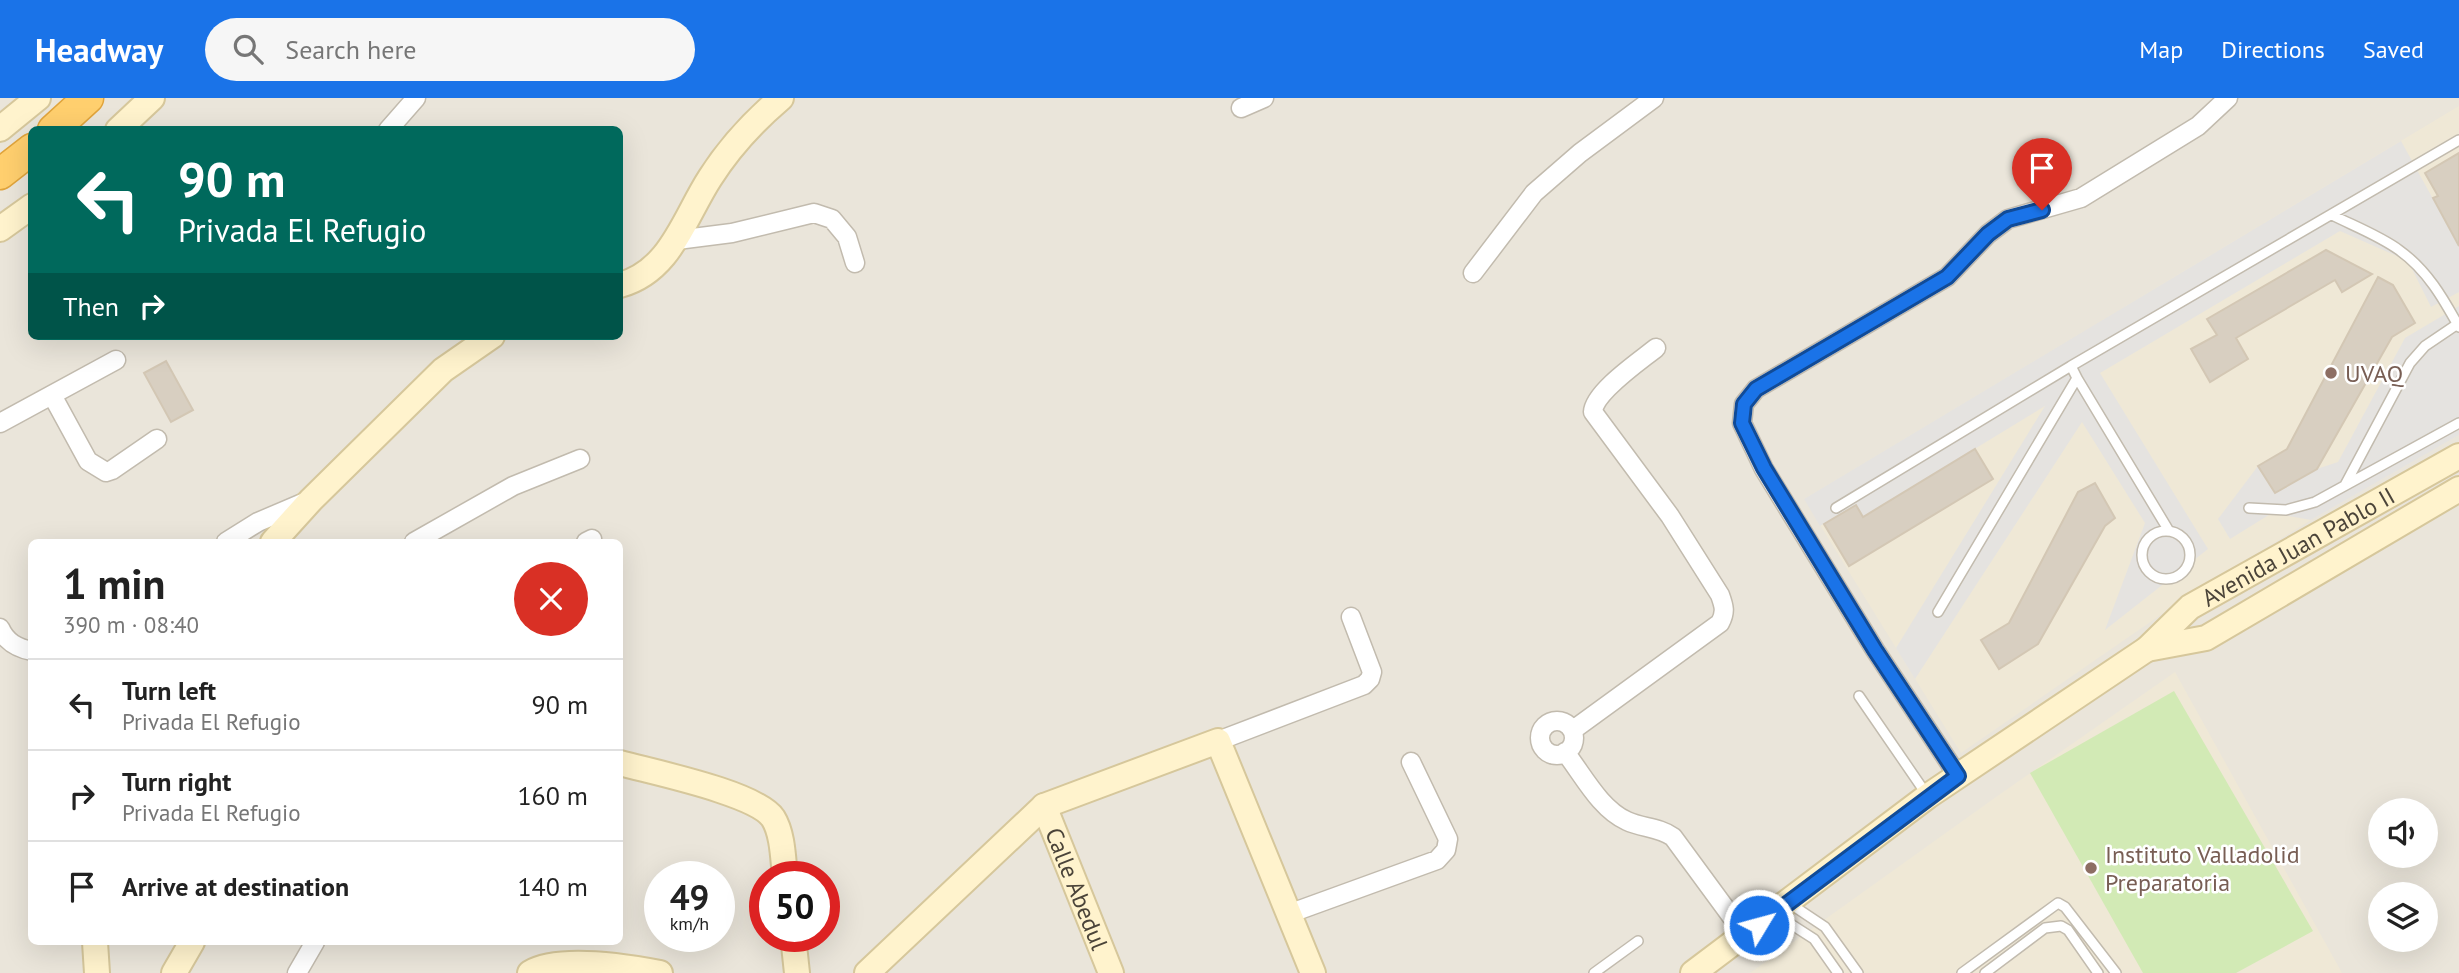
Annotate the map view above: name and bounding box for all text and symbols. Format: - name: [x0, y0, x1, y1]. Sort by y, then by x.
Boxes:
- search box: [205, 18, 695, 81]
- text: Headway: [35, 28, 163, 71]
- icon: search: [229, 30, 267, 68]
- text: Search here: [285, 33, 416, 66]
- text: Map: [2139, 34, 2183, 65]
- text: Directions: [2221, 34, 2325, 65]
- text: Saved: [2363, 34, 2424, 65]
- pin: [2012, 138, 2072, 210]
- text: 90 m: [178, 147, 285, 211]
- icon: arrive: [2023, 149, 2061, 187]
- icon: left: [63, 154, 154, 245]
- text: Privada El Refugio: [178, 209, 426, 251]
- icon: right: [133, 287, 171, 325]
- text: Then: [63, 290, 119, 323]
- place label: UVAQ: [2345, 358, 2404, 389]
- marker: UVAQ: [2323, 365, 2339, 381]
- street label: Avenida Juan Pablo II: [2196, 480, 2400, 613]
- text: 1 min: [63, 556, 165, 611]
- button: close: [514, 562, 588, 636]
- text: 390 m · 08:40: [63, 610, 199, 639]
- text: Turn left: [122, 674, 216, 707]
- icon: left: [63, 686, 101, 724]
- text: 90 m: [532, 688, 588, 721]
- text: Privada El Refugio: [122, 707, 300, 736]
- text: Turn right: [122, 765, 231, 798]
- icon: right: [63, 777, 101, 815]
- text: 160 m: [517, 779, 588, 812]
- text: Privada El Refugio: [122, 798, 300, 827]
- map controls: [2368, 798, 2438, 952]
- button: sound: [2368, 798, 2438, 868]
- street label: Calle Abedul: [1039, 823, 1116, 954]
- place label: Instituto Valladolid Preparatoria: [2105, 839, 2300, 898]
- marker: Instituto Valladolid Preparatoria: [2083, 860, 2099, 876]
- speed limit sign: 50: [749, 861, 840, 952]
- icon: arrive: [63, 868, 101, 906]
- text: Arrive at destination: [122, 870, 349, 903]
- text: 140 m: [517, 870, 588, 903]
- text: 49: [670, 874, 709, 920]
- button: layers: [2368, 882, 2438, 952]
- position arrow: [1722, 888, 1796, 962]
- text: km/h: [670, 912, 709, 935]

